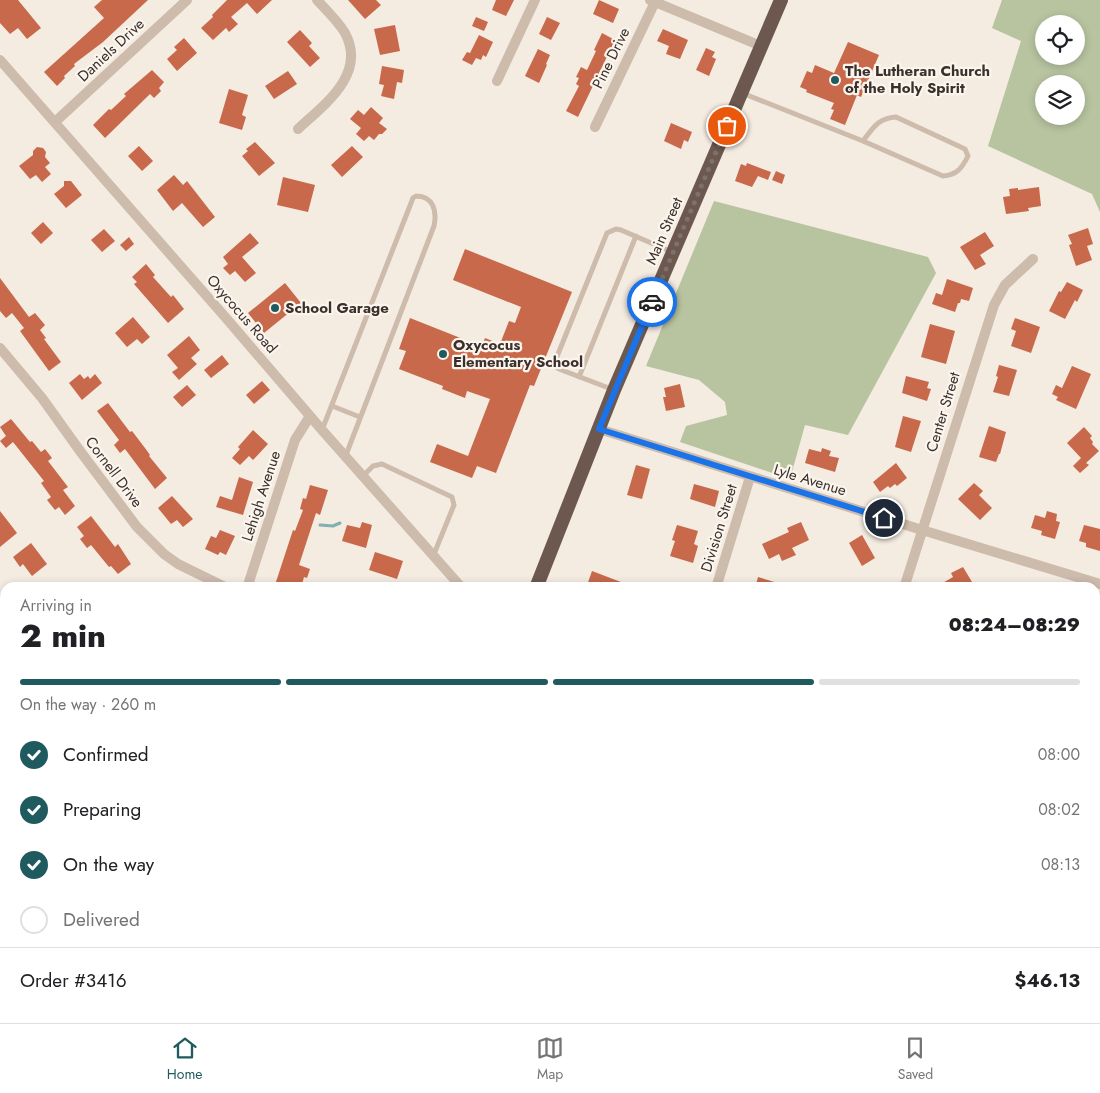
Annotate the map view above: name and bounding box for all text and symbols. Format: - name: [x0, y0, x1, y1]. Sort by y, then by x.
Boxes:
- street label: Daniels Drive: [73, 13, 150, 87]
- map controls: [1035, 15, 1085, 125]
- button: locate: [1035, 15, 1085, 65]
- street label: Pine Drive: [587, 23, 635, 92]
- place label: The Lutheran Church of the Holy Spirit: [845, 60, 990, 99]
- marker: The Lutheran Church of the Holy Spirit: [829, 74, 841, 86]
- button: layers: [1035, 75, 1085, 125]
- pin: [706, 105, 748, 147]
- icon: bag: [713, 112, 741, 140]
- street label: Main Street: [640, 193, 688, 268]
- street label: Oxycocus Road: [202, 270, 282, 358]
- courier: [627, 277, 677, 327]
- icon: car: [638, 288, 666, 316]
- place label: School Garage: [285, 297, 389, 319]
- marker: School Garage: [269, 302, 281, 314]
- place label: Oxycocus Elementary School: [453, 334, 583, 373]
- marker: Oxycocus Elementary School: [437, 348, 449, 360]
- street label: Center Street: [920, 369, 966, 455]
- street label: Cornell Drive: [80, 432, 148, 512]
- street label: Lehigh Avenue: [236, 448, 286, 544]
- street label: Lyle Avenue: [771, 459, 849, 502]
- street label: Division Street: [695, 481, 743, 575]
- pin: [863, 497, 905, 539]
- icon: home: [870, 504, 898, 532]
- text: Arriving in: [20, 594, 92, 617]
- text: 08:24–08:29: [949, 611, 1080, 638]
- text: 2 min: [20, 613, 106, 659]
- text: On the way · 260 m: [20, 693, 156, 716]
- icon: check: [20, 741, 48, 769]
- text: Confirmed: [63, 741, 149, 768]
- text: 08:00: [1038, 743, 1080, 766]
- icon: check: [20, 796, 48, 824]
- text: Preparing: [63, 796, 141, 823]
- text: 08:02: [1038, 798, 1080, 821]
- icon: check: [20, 851, 48, 879]
- text: On the way: [63, 851, 154, 878]
- text: 08:13: [1041, 853, 1080, 876]
- text: Delivered: [63, 906, 140, 933]
- text: Order #3416: [20, 967, 127, 994]
- text: $46.13: [1015, 967, 1080, 994]
- tab: Home: [167, 1034, 203, 1084]
- tab: Map: [536, 1034, 564, 1084]
- tab: Saved: [898, 1034, 933, 1084]

